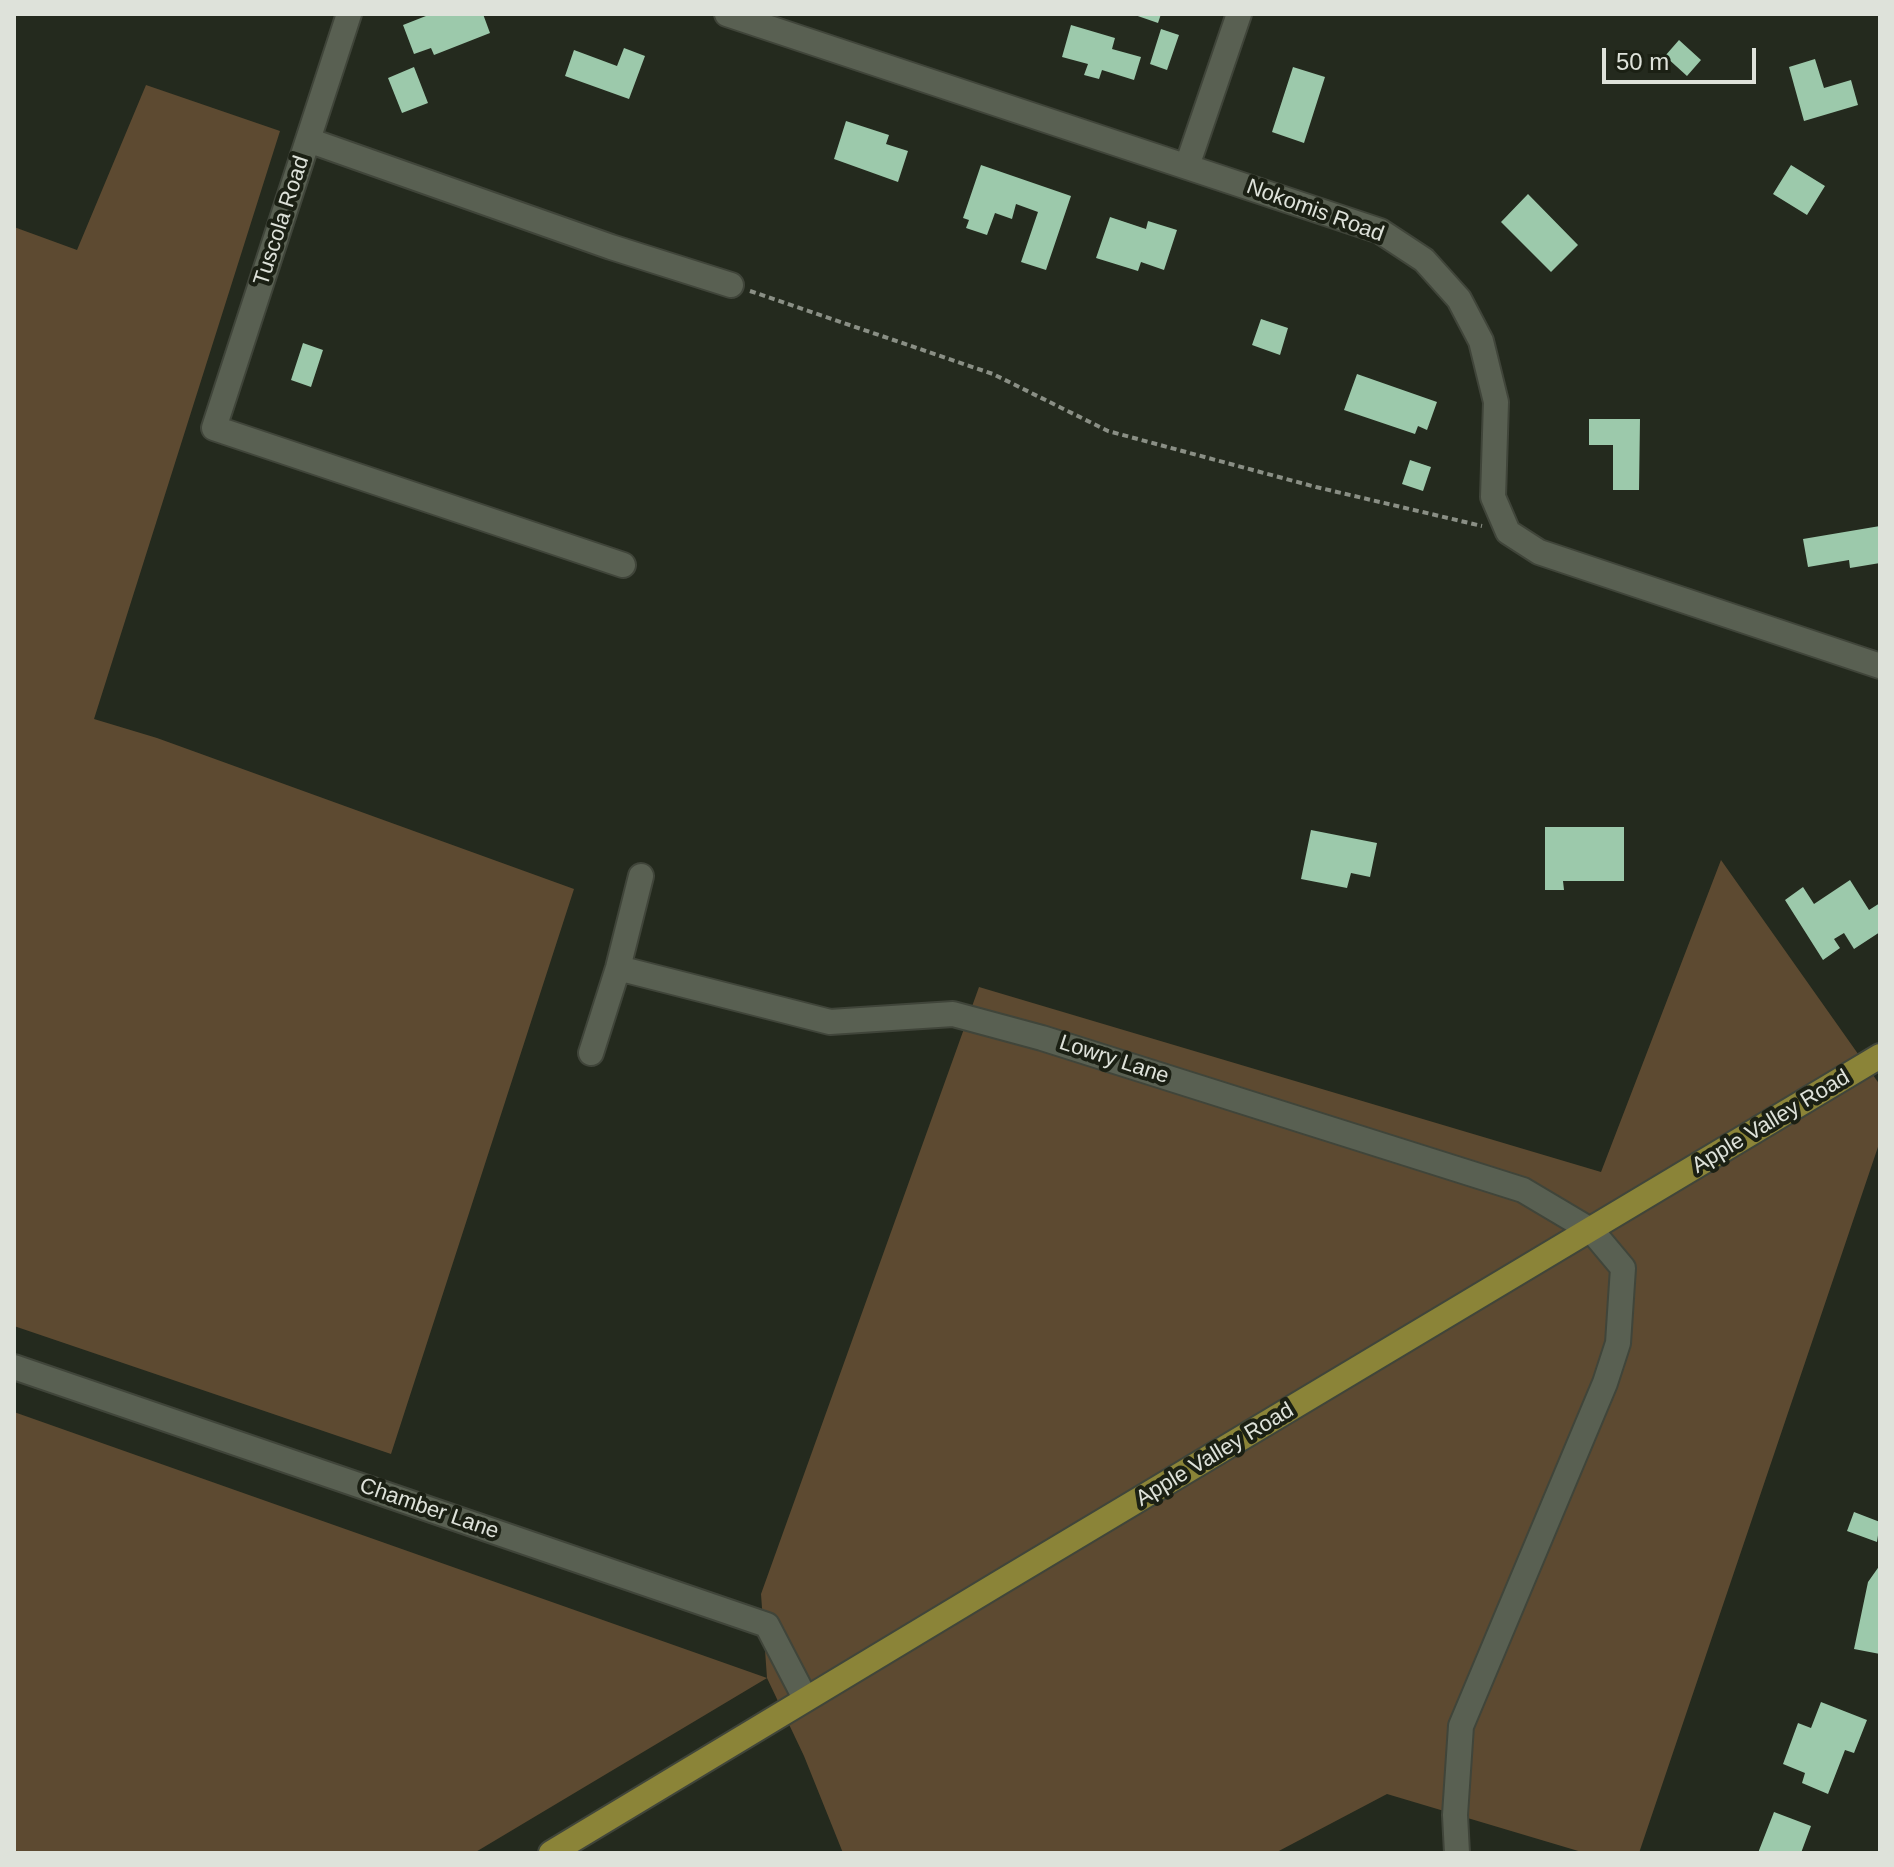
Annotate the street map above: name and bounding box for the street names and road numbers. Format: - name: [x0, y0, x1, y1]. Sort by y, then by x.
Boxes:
- street label: Tuscola Road: [249, 153, 315, 289]
- street label: Nokomis Road: [1243, 174, 1387, 248]
- street label: Lowry Lane: [1056, 1030, 1172, 1090]
- street label: Apple Valley Road: [1687, 1064, 1855, 1180]
- street label: Apple Valley Road: [1131, 1397, 1299, 1513]
- street label: Chamber Lane: [356, 1473, 502, 1545]

